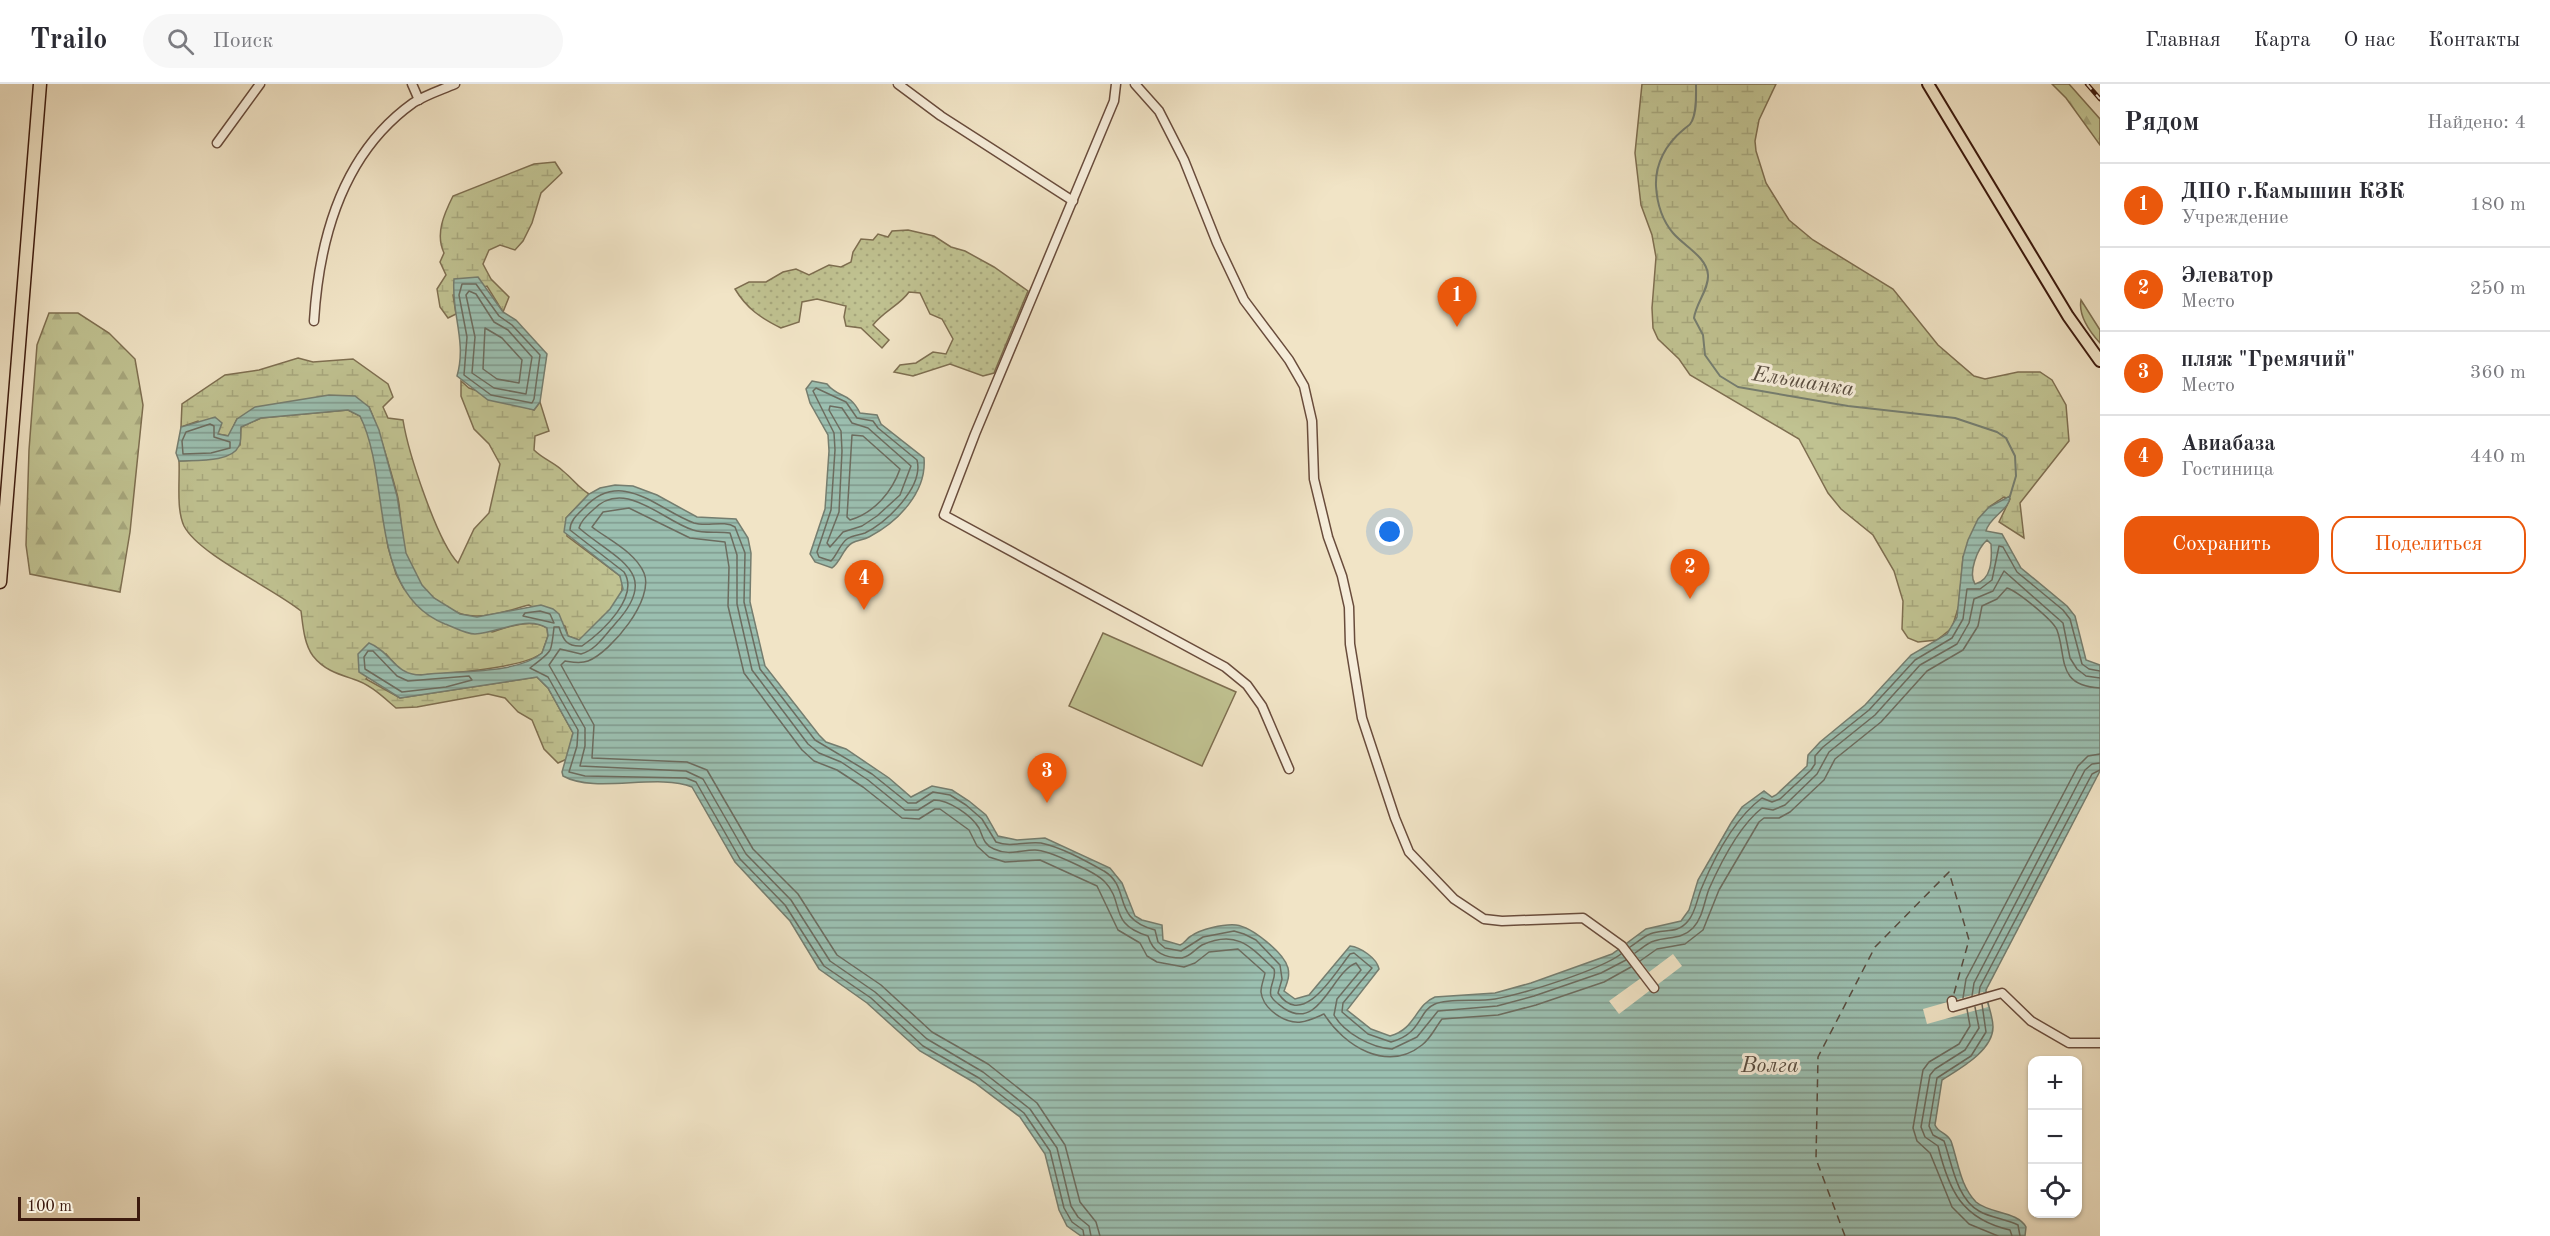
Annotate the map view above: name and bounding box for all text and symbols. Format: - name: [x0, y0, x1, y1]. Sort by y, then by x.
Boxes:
- search box: [143, 14, 563, 68]
- icon: search: [164, 25, 197, 58]
- text: Trailo: [30, 27, 107, 55]
- text: Поиск: [212, 30, 273, 52]
- text: Главная: [2145, 30, 2221, 51]
- text: Карта: [2254, 30, 2311, 51]
- text: О нас: [2344, 30, 2395, 51]
- text: Контакты: [2428, 30, 2520, 51]
- text: Рядом: [2124, 110, 2199, 136]
- text: Найдено: 4: [2427, 113, 2526, 133]
- text: ДПО г.Камышин КЗК: [2181, 181, 2405, 203]
- text: 1: [2138, 195, 2149, 215]
- text: 180 m: [2470, 195, 2526, 215]
- text: Учреждение: [2181, 208, 2289, 228]
- text: Элеватор: [2181, 265, 2273, 287]
- pin: 1: [1438, 278, 1476, 327]
- text: 2: [2138, 279, 2149, 299]
- text: 250 m: [2470, 279, 2526, 299]
- text: Место: [2181, 292, 2235, 312]
- text: пляж "Гремячий": [2181, 349, 2355, 371]
- water label: Ельшанка: [1750, 363, 1856, 401]
- text: 3: [2138, 363, 2149, 383]
- text: 360 m: [2470, 363, 2526, 383]
- text: Место: [2181, 376, 2235, 396]
- text: Авиабаза: [2181, 433, 2275, 455]
- text: 4: [2138, 447, 2149, 467]
- text: 440 m: [2470, 447, 2526, 467]
- text: Гостиница: [2181, 460, 2274, 480]
- button: Сохранить: [2124, 516, 2319, 574]
- button: Поделиться: [2331, 516, 2526, 574]
- your location: [1375, 517, 1404, 546]
- pin: 2: [1670, 550, 1710, 599]
- pin: 4: [844, 560, 884, 610]
- pin: 3: [1028, 754, 1066, 803]
- water label: Волга: [1740, 1055, 1799, 1077]
- map controls: [2028, 1056, 2082, 1218]
- button: +: [2028, 1056, 2082, 1110]
- button: −: [2028, 1110, 2082, 1164]
- button: locate: [2028, 1164, 2082, 1218]
- scale bar: [18, 1194, 140, 1222]
- text: 100 m: [27, 1199, 72, 1215]

